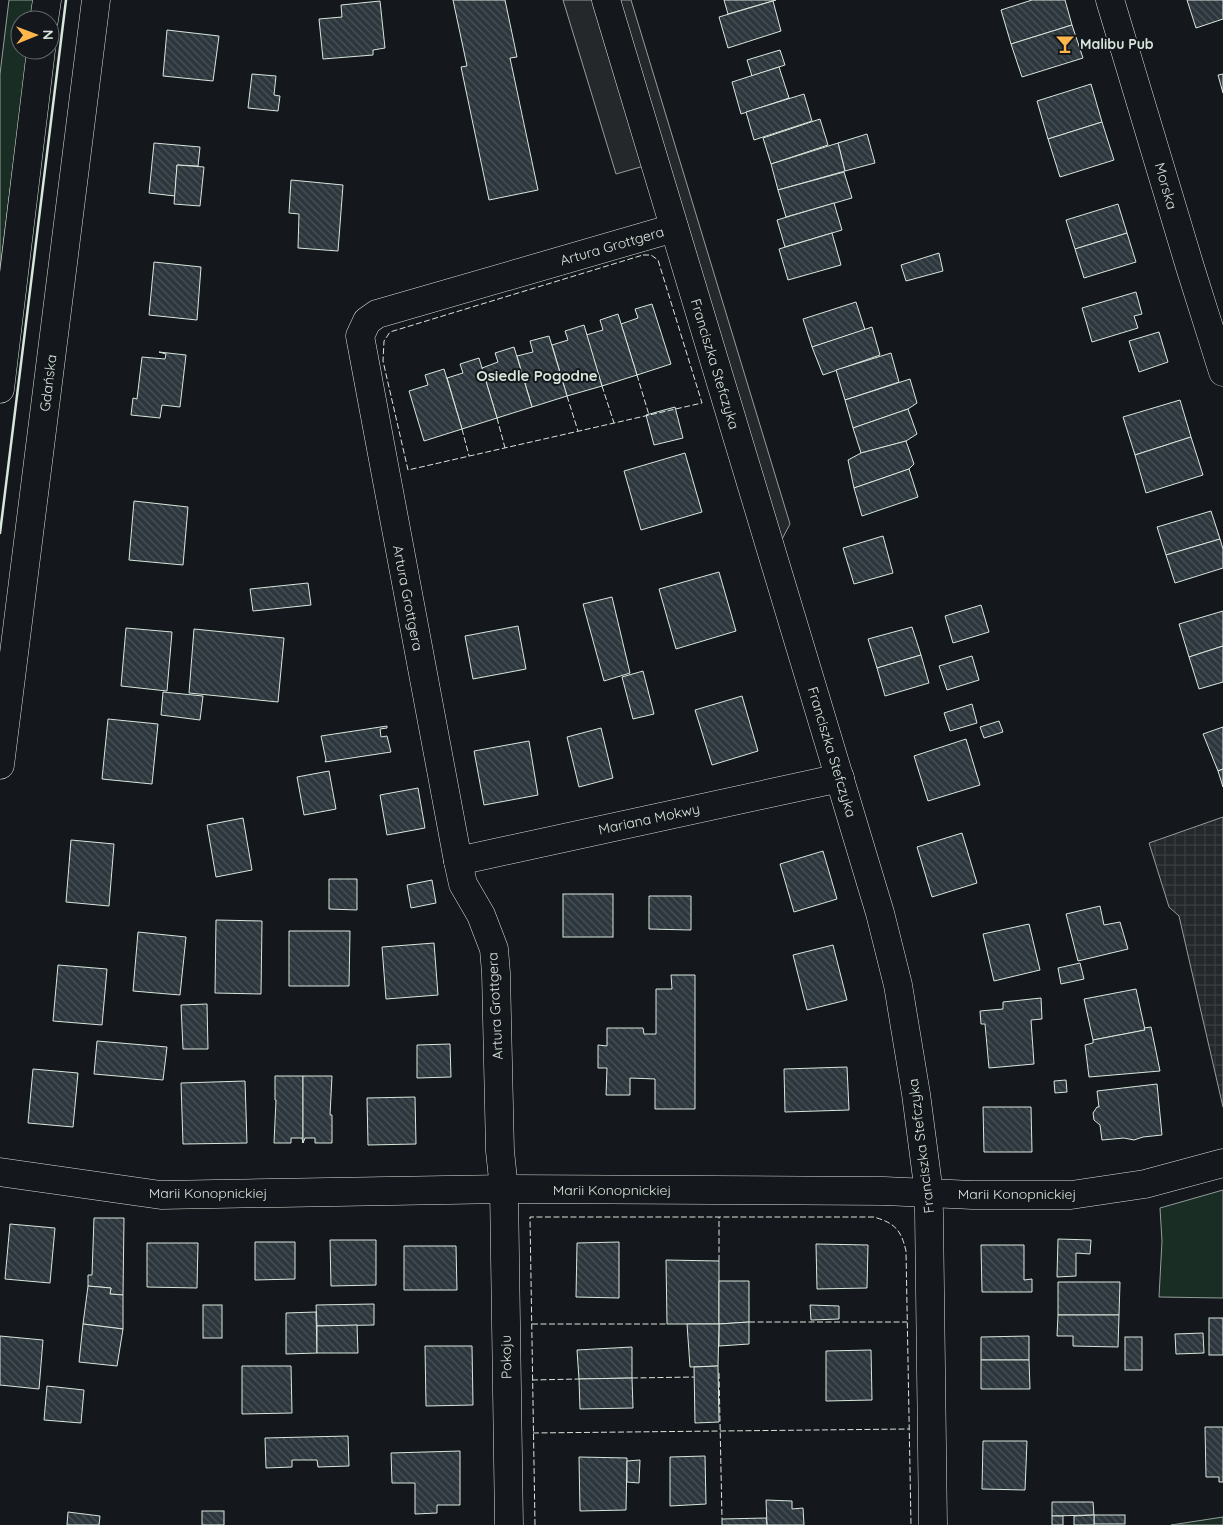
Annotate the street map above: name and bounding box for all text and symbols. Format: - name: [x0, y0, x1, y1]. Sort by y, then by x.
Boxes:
- north arrow: [10, 10, 60, 60]
- text: N: [39, 29, 57, 40]
- bar icon: Malibu Pub: [1054, 33, 1076, 55]
- place label: Malibu Pub: [1080, 35, 1154, 53]
- street label: Morska: [1151, 160, 1181, 212]
- street label: Artura Grottgera: [558, 223, 666, 269]
- street label: Franciszka Stefczyka: [687, 297, 743, 431]
- street label: Gdańska: [36, 353, 60, 413]
- district label: Osiedle Pogodne: [476, 366, 598, 385]
- street label: Artura Grottgera: [389, 544, 427, 652]
- street label: Franciszka Stefczyka: [804, 685, 860, 819]
- street label: Mariana Mokwy: [597, 799, 701, 839]
- street label: Artura Grottgera: [483, 952, 507, 1060]
- street label: Franciszka Stefczyka: [904, 1078, 938, 1214]
- street label: Marii Konopnickiej: [553, 1181, 671, 1199]
- street label: Marii Konopnickiej: [149, 1184, 267, 1202]
- street label: Marii Konopnickiej: [958, 1185, 1076, 1203]
- street label: Pokoju: [497, 1335, 515, 1379]

